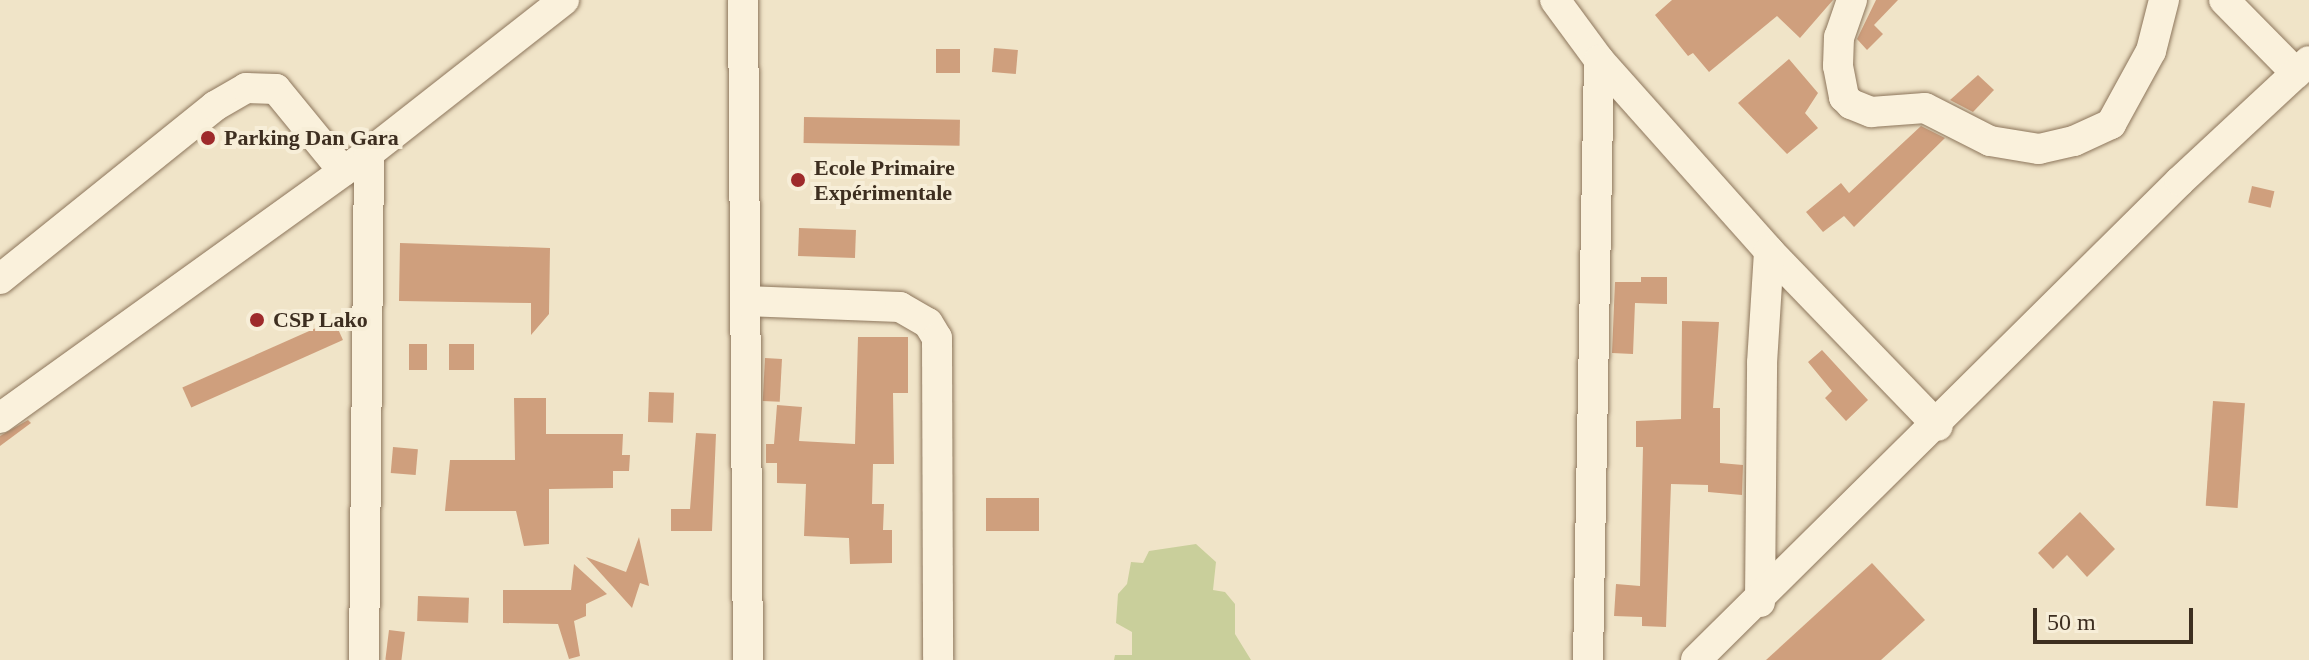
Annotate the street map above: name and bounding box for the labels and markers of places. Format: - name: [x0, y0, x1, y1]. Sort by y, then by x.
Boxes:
- place label: Parking Dan Gara: [224, 125, 399, 151]
- marker: Parking Dan Gara: [199, 129, 217, 147]
- place label: Ecole Primaire Expérimentale: [814, 154, 955, 206]
- marker: Ecole Primaire Expérimentale: [789, 171, 807, 189]
- place label: CSP Lako: [273, 307, 369, 333]
- marker: CSP Lako: [248, 311, 266, 329]

